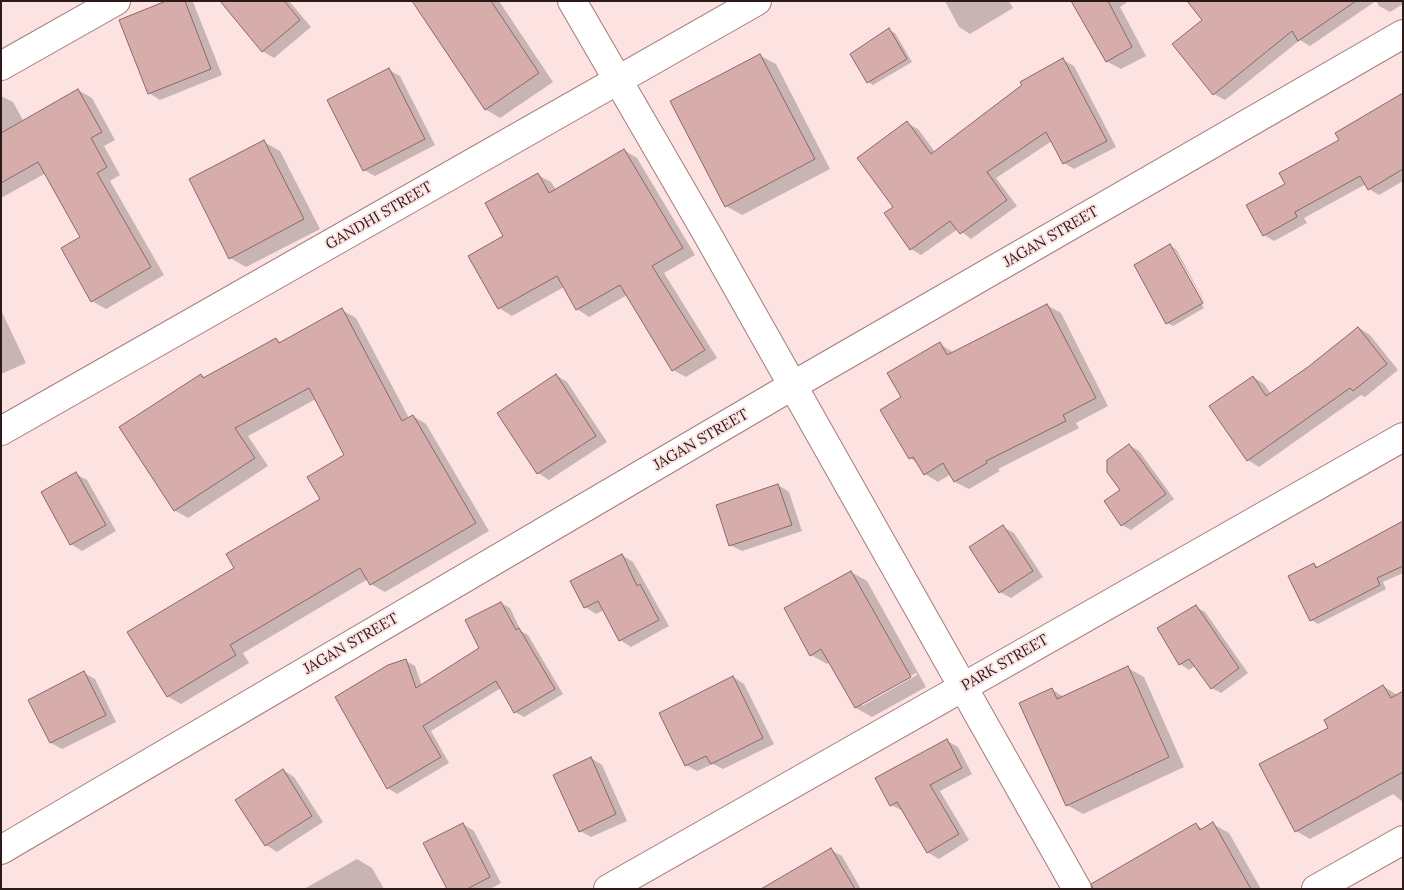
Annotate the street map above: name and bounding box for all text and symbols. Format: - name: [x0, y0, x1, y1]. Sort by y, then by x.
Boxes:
- street label: GANDHI STREET: [323, 178, 435, 254]
- street label: JAGAN STREET: [1000, 203, 1102, 271]
- street label: JAGAN STREET: [650, 406, 752, 474]
- street label: JAGAN STREET: [300, 610, 402, 678]
- street label: PARK STREET: [958, 631, 1052, 695]

